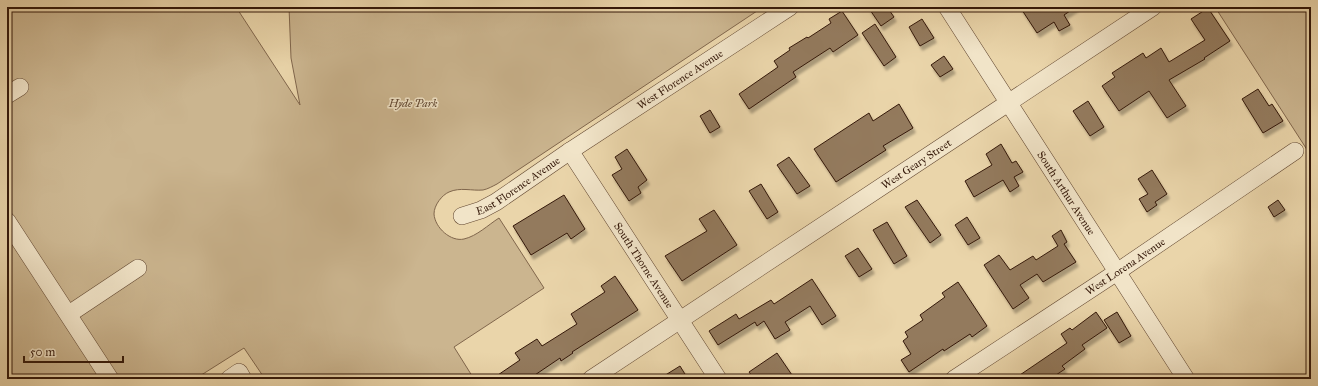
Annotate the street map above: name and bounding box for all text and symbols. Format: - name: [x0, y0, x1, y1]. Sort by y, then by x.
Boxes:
- street label: West Florence Avenue: [635, 47, 726, 112]
- park label: Hyde Park: [388, 97, 437, 110]
- street label: West Geary Street: [879, 136, 954, 192]
- street label: South Arthur Avenue: [1034, 149, 1098, 238]
- street label: East Florence Avenue: [475, 154, 563, 218]
- street label: South Thorne Avenue: [611, 220, 676, 311]
- street label: West Lorena Avenue: [1083, 235, 1168, 298]
- scale bar: [24, 338, 123, 364]
- text: 50 m: [30, 345, 55, 359]

